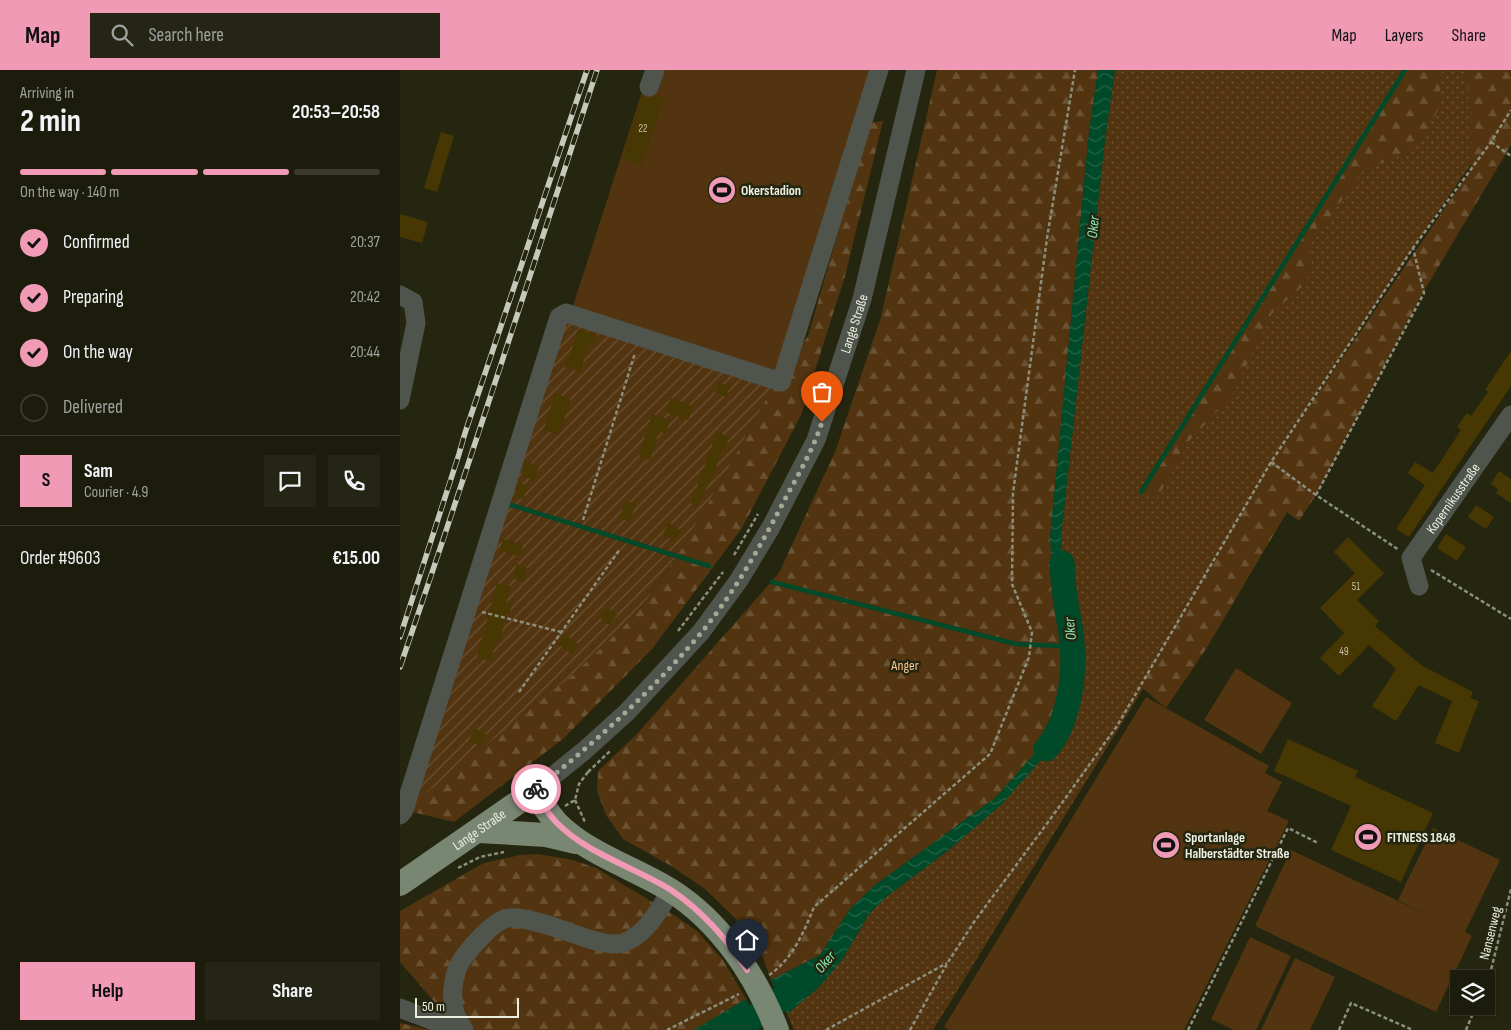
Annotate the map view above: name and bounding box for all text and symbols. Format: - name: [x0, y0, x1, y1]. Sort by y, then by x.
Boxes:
- search box: [90, 13, 440, 58]
- text: Map: [25, 21, 60, 50]
- icon: search: [108, 21, 136, 49]
- text: Search here: [148, 24, 224, 47]
- text: Map: [1332, 25, 1357, 46]
- text: Layers: [1385, 25, 1424, 46]
- text: Share: [1452, 25, 1486, 46]
- text: Arriving in: [20, 84, 74, 103]
- text: 20:53–20:58: [292, 101, 380, 124]
- text: 2 min: [20, 102, 81, 141]
- house number: 22: [638, 122, 648, 135]
- sports icon: Okerstadion: [707, 175, 737, 205]
- place label: Okerstadion: [741, 182, 801, 199]
- text: On the way · 140 m: [20, 183, 119, 202]
- water label: Oker: [1083, 214, 1104, 239]
- icon: check: [20, 229, 48, 257]
- text: Confirmed: [63, 231, 130, 254]
- text: 20:37: [350, 233, 380, 252]
- icon: check: [20, 284, 48, 312]
- text: Preparing: [63, 286, 124, 309]
- text: 20:42: [350, 288, 380, 307]
- street label: Lange Straße: [837, 293, 872, 356]
- icon: check: [20, 339, 48, 367]
- text: On the way: [63, 341, 133, 364]
- text: 20:44: [350, 343, 380, 362]
- pin: [801, 371, 843, 422]
- icon: bag: [808, 378, 836, 406]
- text: Delivered: [63, 396, 123, 419]
- button: chat: [264, 455, 316, 507]
- button: phone: [328, 455, 380, 507]
- text: Sam: [84, 460, 113, 483]
- street label: Kopernikusstraße: [1423, 460, 1484, 537]
- text: S: [42, 469, 50, 492]
- text: Courier · 4.9: [84, 483, 148, 502]
- text: Order #9603: [20, 547, 100, 570]
- text: €15.00: [332, 547, 380, 570]
- house number: 51: [1352, 580, 1360, 593]
- water label: Oker: [1060, 616, 1081, 641]
- house number: 49: [1339, 645, 1349, 658]
- park label: Anger: [890, 657, 919, 674]
- courier: [511, 764, 561, 814]
- icon: bike: [522, 775, 550, 803]
- street label: Lange Straße: [449, 805, 509, 854]
- sports icon: FITNESS 1848: [1353, 822, 1383, 852]
- place label: Sportanlage Halberstädter Straße: [1185, 829, 1289, 862]
- place label: FITNESS 1848: [1387, 829, 1456, 846]
- sports icon: Sportanlage Halberstädter Straße: [1151, 830, 1181, 860]
- street label: Nansenweg: [1476, 904, 1505, 961]
- pin: [726, 919, 768, 970]
- icon: home: [733, 926, 761, 954]
- water label: Oker: [811, 947, 840, 977]
- button: Help: [20, 962, 195, 1020]
- button: Share: [205, 962, 380, 1020]
- map controls: [1450, 970, 1495, 1015]
- button: layers: [1450, 970, 1495, 1015]
- scale bar: [415, 995, 519, 1018]
- text: 50 m: [422, 998, 445, 1015]

